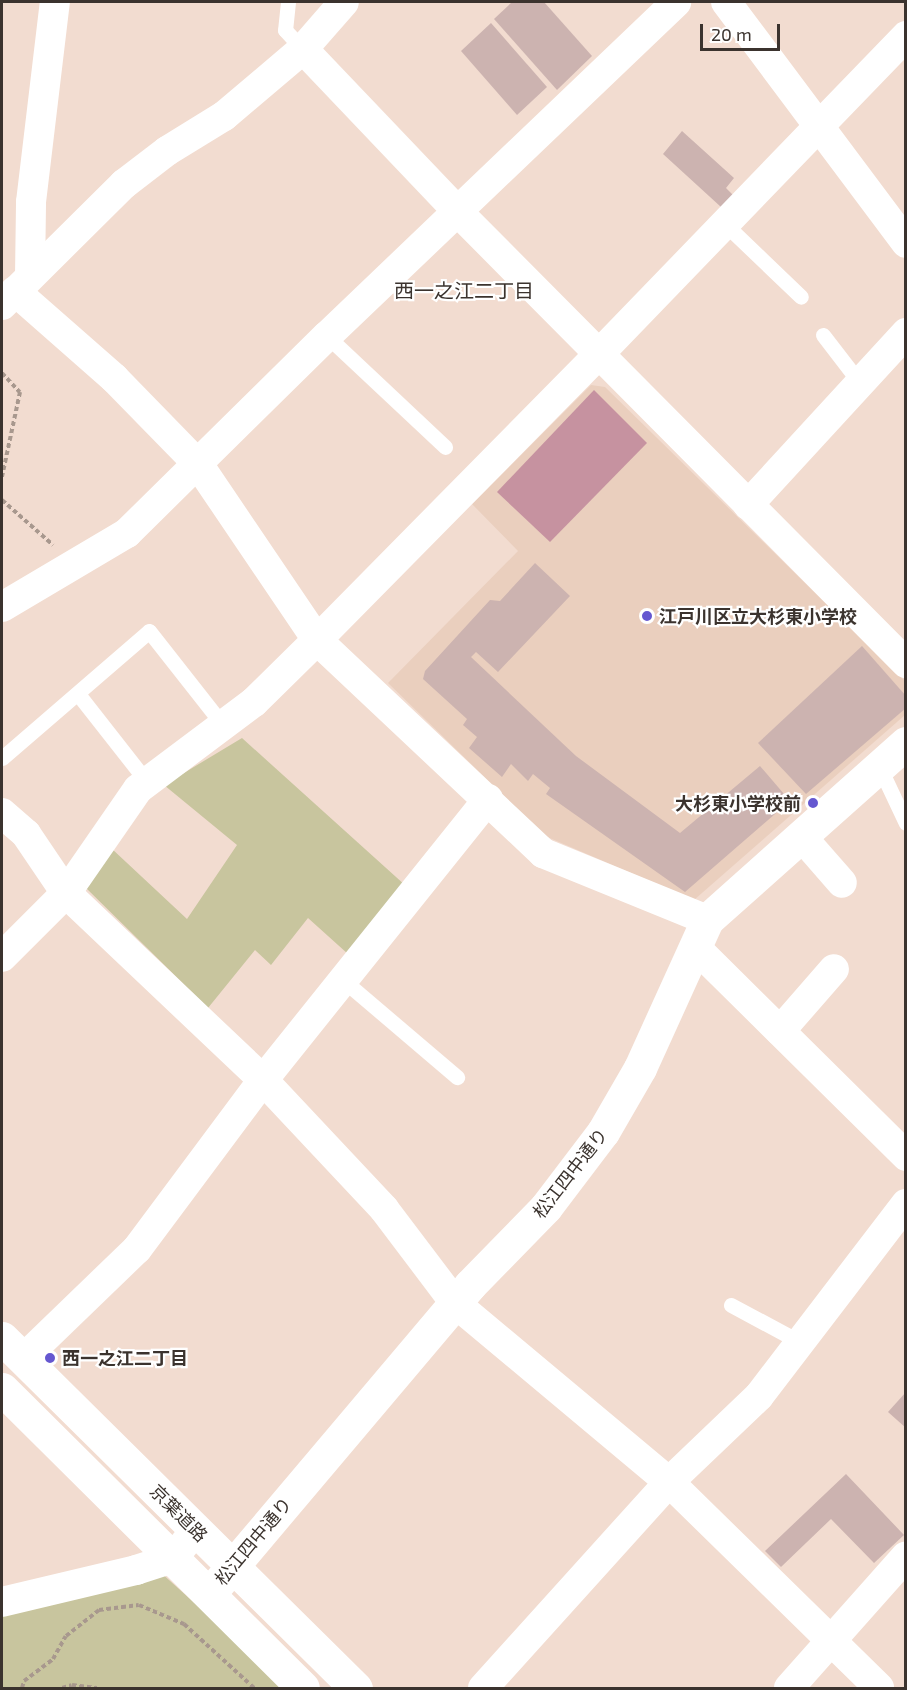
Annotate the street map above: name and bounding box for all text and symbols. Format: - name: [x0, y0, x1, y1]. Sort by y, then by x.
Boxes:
- scale bar: [703, 12, 782, 50]
- text: 20 m: [711, 23, 752, 45]
- district label: 西一之江二丁目: [394, 278, 534, 302]
- place label: 江戸川区立大杉東小学校: [659, 605, 857, 627]
- marker: 江戸川区立大杉東小学校: [640, 609, 654, 623]
- place label: 大杉東小学校前: [675, 792, 801, 814]
- marker: 大杉東小学校前: [806, 796, 820, 810]
- street label: 松江四中通り: [528, 1124, 612, 1222]
- place label: 西一之江二丁目: [62, 1347, 188, 1369]
- marker: 西一之江二丁目: [43, 1351, 57, 1365]
- street label: 京葉道路: [146, 1480, 212, 1546]
- street label: 松江四中通り: [210, 1493, 296, 1589]

